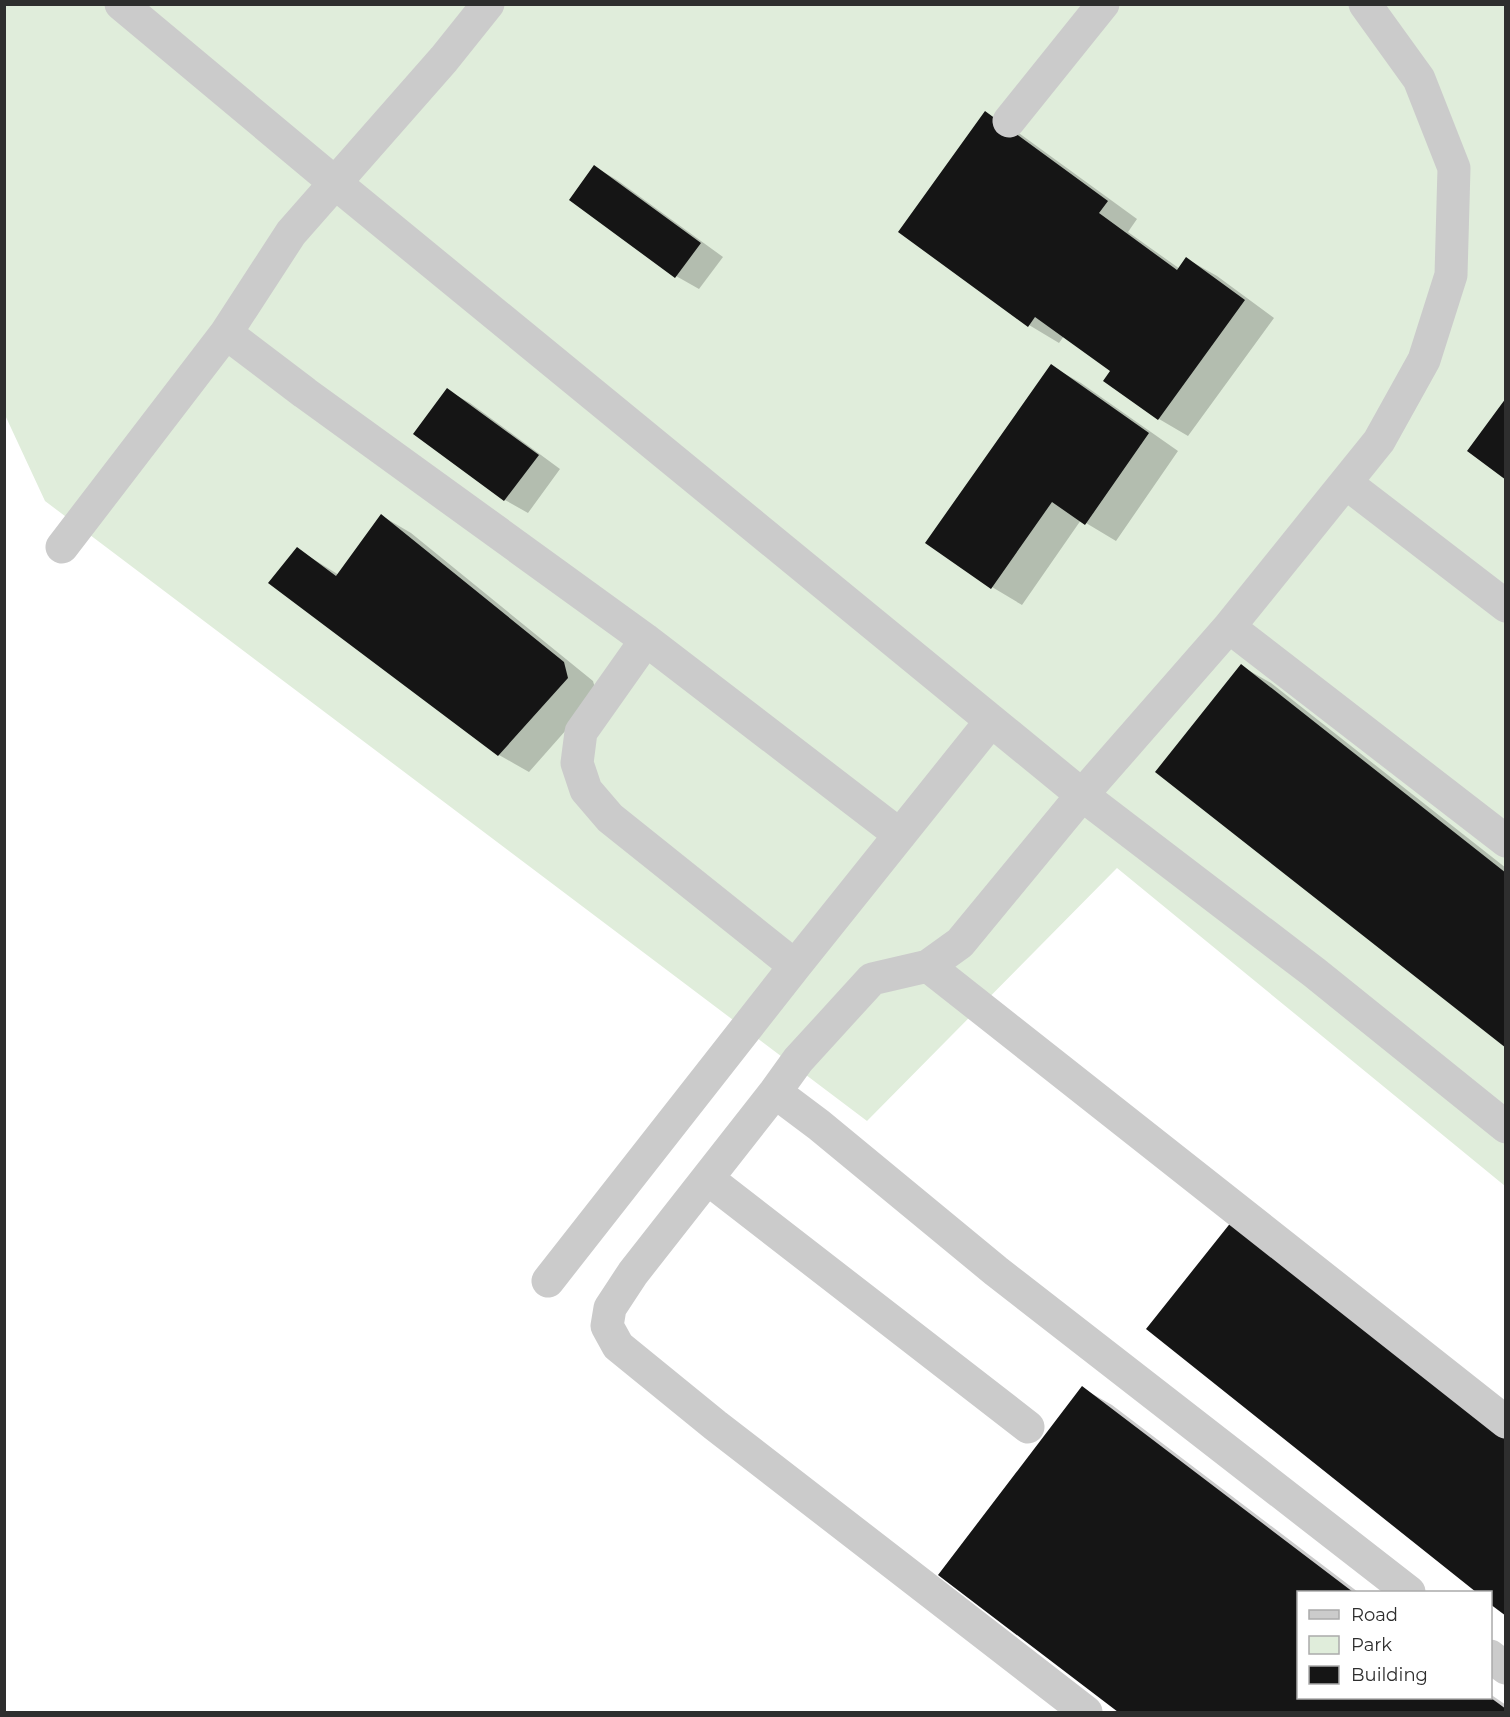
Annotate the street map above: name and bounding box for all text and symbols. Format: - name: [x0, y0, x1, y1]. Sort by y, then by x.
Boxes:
- legend: [1297, 1591, 1492, 1699]
- text: Road: [1351, 1604, 1398, 1626]
- text: Park: [1351, 1634, 1392, 1656]
- text: Building: [1351, 1664, 1428, 1686]

